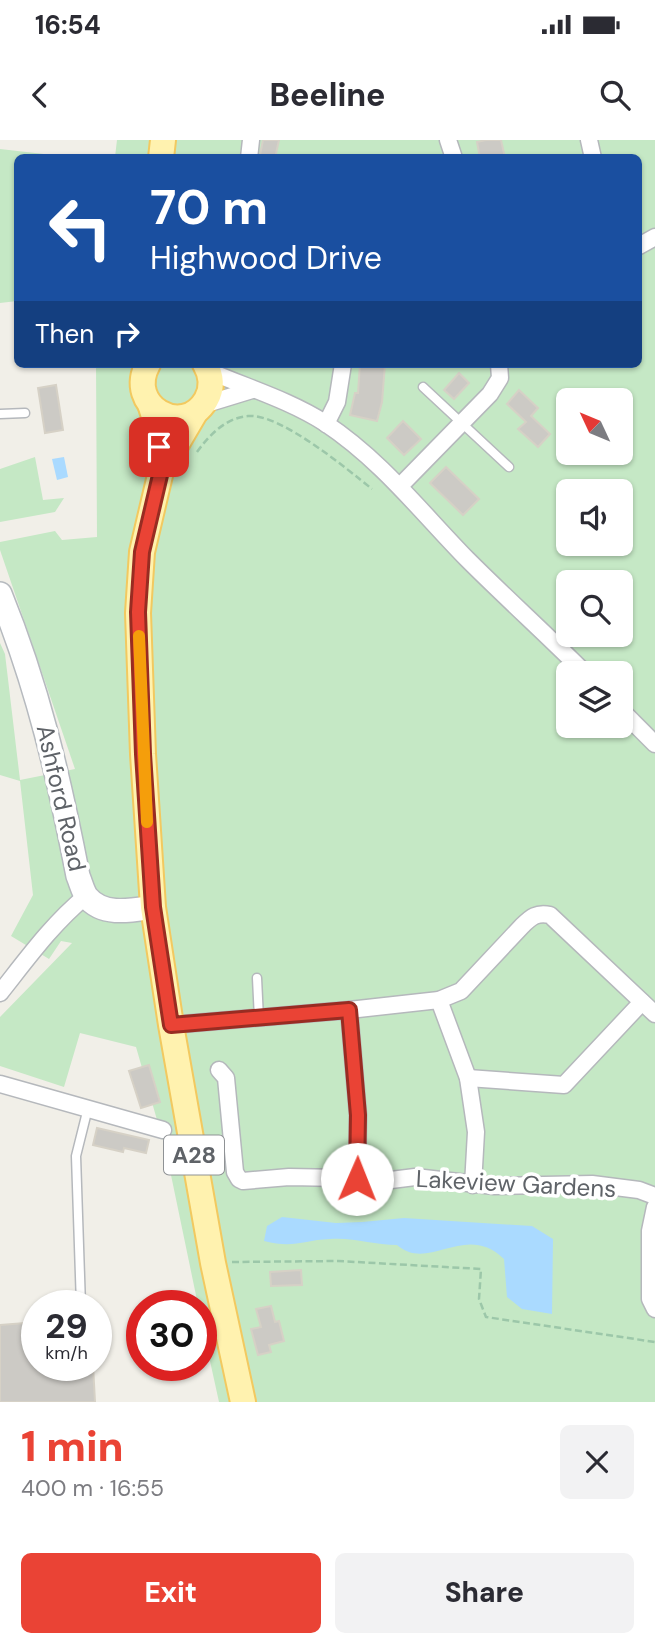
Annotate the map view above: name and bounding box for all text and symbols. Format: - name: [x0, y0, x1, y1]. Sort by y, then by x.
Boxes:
- text: 16:54: [35, 8, 101, 42]
- text: Beeline: [269, 74, 386, 116]
- icon: back: [21, 76, 59, 114]
- icon: search: [596, 76, 634, 114]
- text: 70 m: [150, 175, 268, 239]
- icon: left: [35, 182, 126, 273]
- text: Highwood Drive: [150, 237, 382, 279]
- icon: right: [108, 315, 146, 353]
- text: Then: [35, 317, 94, 351]
- north arrow: [556, 388, 634, 466]
- map controls: [556, 388, 633, 738]
- pin: [129, 417, 189, 477]
- icon: arrive: [140, 428, 178, 466]
- button: sound: [556, 479, 633, 556]
- button: search: [556, 570, 633, 647]
- button: layers: [556, 661, 633, 738]
- street label: Ashford Road: [30, 722, 93, 874]
- road number: A28: [164, 1136, 224, 1174]
- position arrow: [320, 1142, 394, 1216]
- street label: Lakeview Gardens: [415, 1163, 617, 1204]
- speed limit sign: 30: [126, 1290, 217, 1381]
- text: 29: [45, 1303, 88, 1349]
- text: km/h: [45, 1341, 88, 1365]
- text: 1 min: [21, 1419, 124, 1474]
- button: close: [560, 1425, 634, 1499]
- text: 400 m · 16:55: [21, 1473, 164, 1503]
- button: Exit: [21, 1553, 321, 1633]
- button: Share: [335, 1553, 634, 1633]

